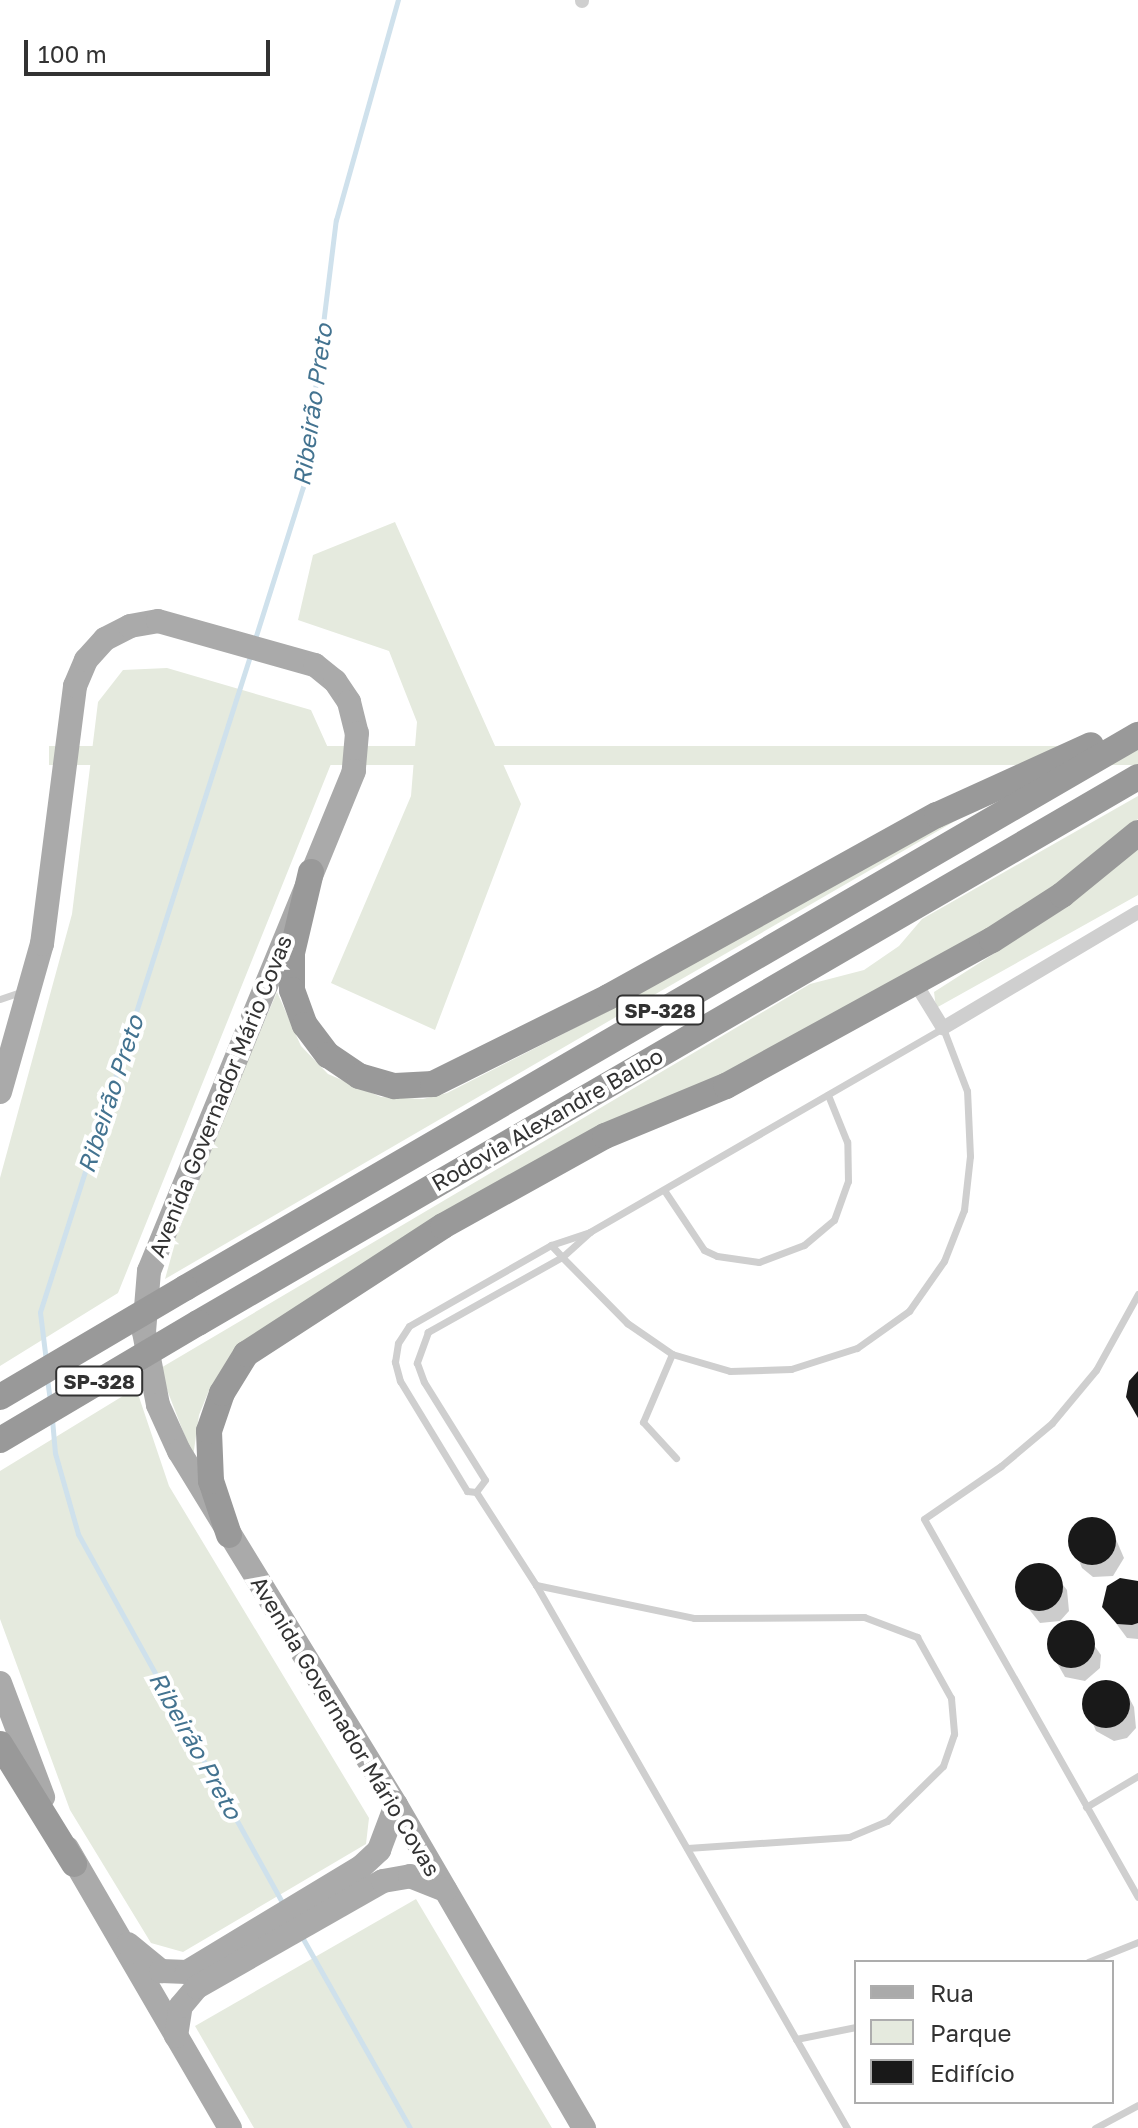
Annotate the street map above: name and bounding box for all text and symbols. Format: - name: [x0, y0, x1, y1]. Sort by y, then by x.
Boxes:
- scale bar: [28, 24, 274, 74]
- text: 100 m: [38, 39, 107, 68]
- water label: Ribeirão Preto: [286, 322, 338, 488]
- street label: Avenida Governador Mário Covas: [143, 931, 297, 1261]
- road number: SP-328: [616, 994, 704, 1026]
- water label: Ribeirão Preto: [71, 1012, 149, 1176]
- street label: Rodovia Alexandre Balbo: [427, 1042, 667, 1196]
- road number: SP-328: [55, 1365, 143, 1397]
- street label: Avenida Governador Mário Covas: [246, 1571, 446, 1881]
- water label: Ribeirão Preto: [144, 1666, 248, 1824]
- legend: [854, 1960, 1114, 2104]
- text: Rua: [930, 1978, 974, 2007]
- text: Parque: [930, 2018, 1011, 2047]
- text: Edifício: [930, 2058, 1015, 2087]

